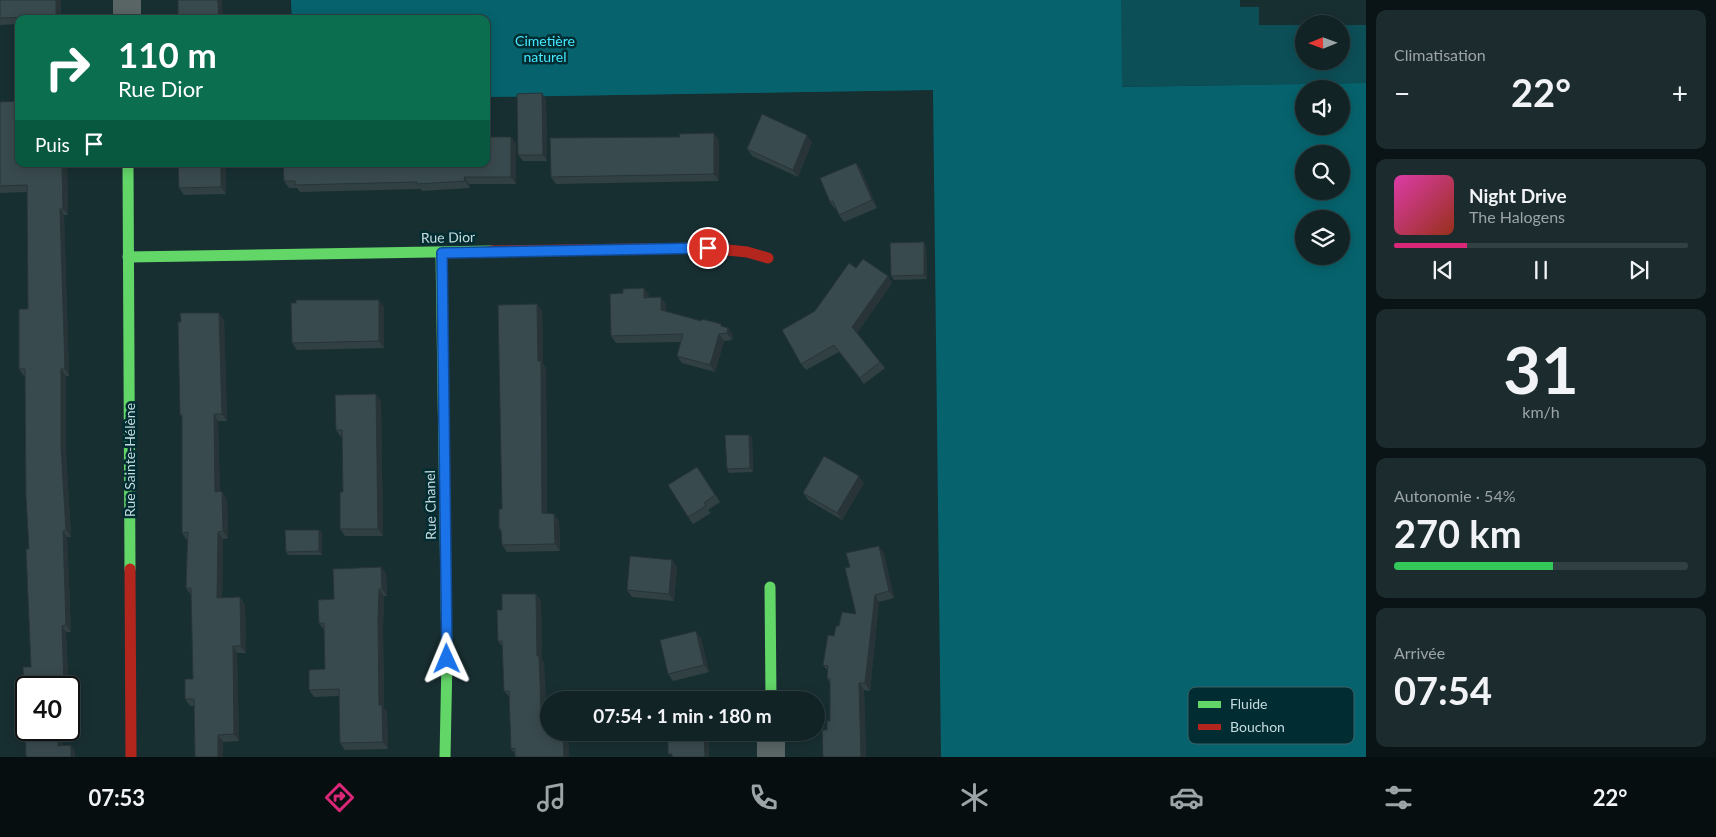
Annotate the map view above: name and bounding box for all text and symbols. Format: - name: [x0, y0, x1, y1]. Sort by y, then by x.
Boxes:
- north arrow: [1295, 15, 1350, 70]
- map controls: [1295, 15, 1350, 265]
- park label: Cimetière naturel: [515, 32, 575, 65]
- text: 110 m: [118, 33, 217, 75]
- icon: right: [35, 35, 100, 100]
- text: Climatisation: [1394, 45, 1486, 64]
- text: 22°: [1511, 69, 1571, 115]
- text: Rue Dior: [118, 75, 203, 102]
- text: −: [1394, 76, 1410, 110]
- text: +: [1672, 76, 1688, 110]
- button: sound: [1295, 80, 1350, 135]
- icon: arrive: [80, 130, 108, 158]
- text: Puis: [35, 133, 70, 156]
- button: search: [1295, 145, 1350, 200]
- text: Night Drive: [1469, 184, 1567, 207]
- text: The Halogens: [1469, 207, 1565, 226]
- button: layers: [1295, 210, 1350, 265]
- pin: [687, 227, 729, 269]
- street label: Rue Dior: [421, 228, 475, 246]
- icon: arrive: [694, 234, 722, 262]
- icon: previous: [1429, 256, 1457, 284]
- icon: pause: [1527, 256, 1555, 284]
- icon: next: [1625, 256, 1653, 284]
- text: 31: [1503, 330, 1579, 408]
- text: km/h: [1522, 402, 1560, 421]
- street label: Rue Sainte-Hélène: [121, 403, 138, 517]
- street label: Rue Chanel: [421, 470, 439, 540]
- text: Autonomie · 54%: [1394, 486, 1516, 505]
- text: 270 km: [1394, 510, 1522, 556]
- position arrow: [420, 632, 472, 684]
- text: Arrivée: [1394, 643, 1445, 662]
- text: 07:54: [1394, 667, 1492, 713]
- speed limit sign: 40: [15, 676, 80, 741]
- legend: [1188, 687, 1354, 744]
- text: Fluide: [1230, 695, 1268, 712]
- text: 07:54 · 1 min · 180 m: [593, 704, 772, 727]
- text: Bouchon: [1230, 718, 1285, 735]
- icon: directions: [322, 780, 357, 815]
- icon: music: [534, 780, 569, 815]
- icon: phone: [746, 780, 781, 815]
- icon: climate: [957, 780, 992, 815]
- icon: car: [1169, 780, 1204, 815]
- icon: filters: [1381, 780, 1416, 815]
- text: 07:53: [88, 784, 145, 811]
- text: 22°: [1593, 784, 1627, 811]

